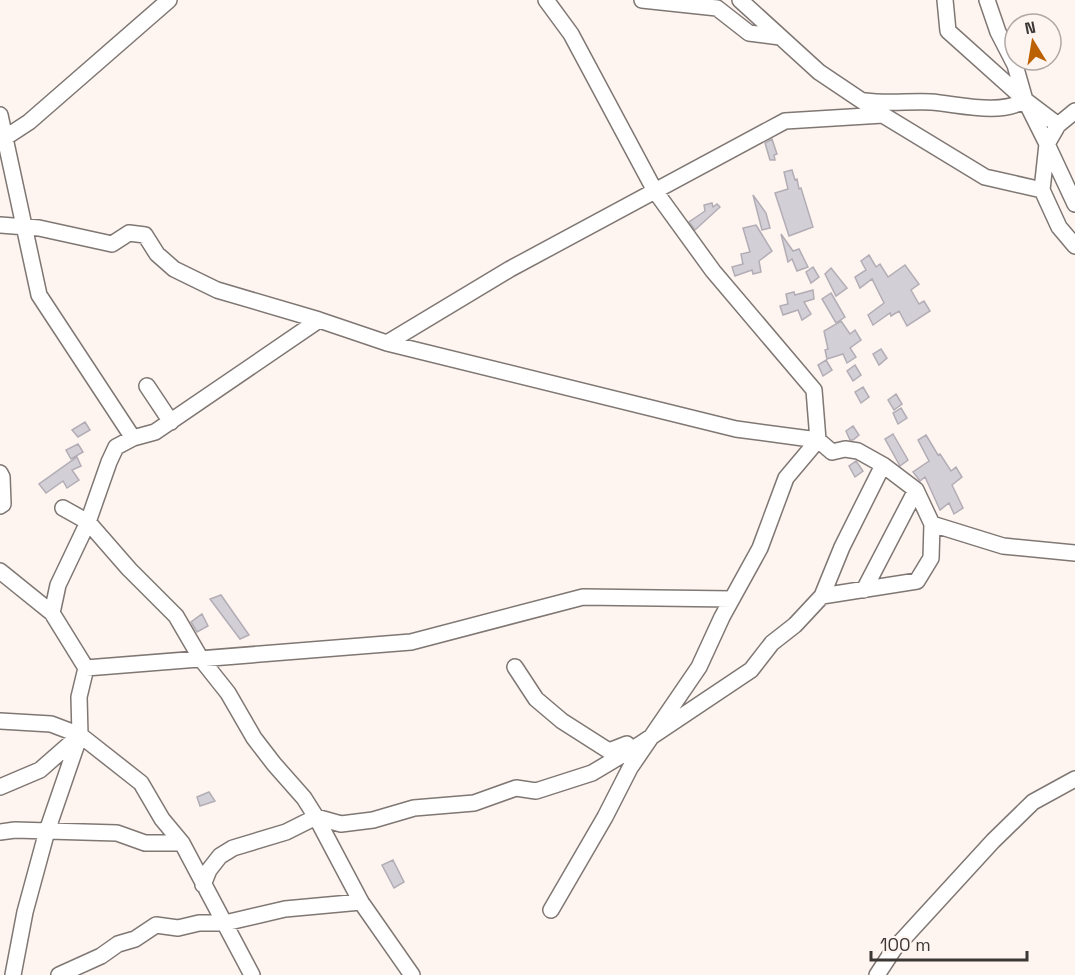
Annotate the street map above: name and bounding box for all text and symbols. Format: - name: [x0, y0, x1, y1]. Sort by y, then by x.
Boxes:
- north arrow: [1003, 12, 1063, 72]
- text: N: [1023, 16, 1038, 39]
- scale bar: [871, 924, 1027, 962]
- text: 100 m: [880, 933, 931, 956]

